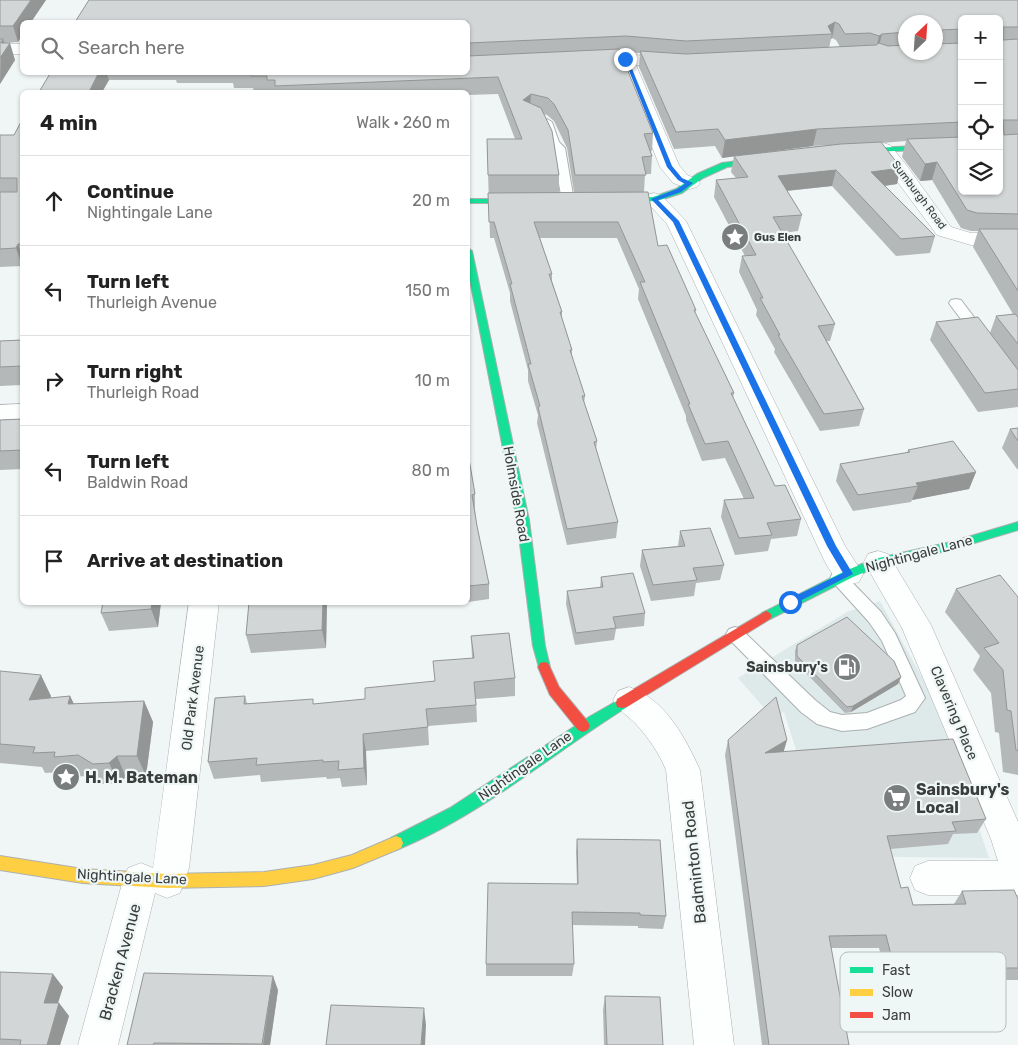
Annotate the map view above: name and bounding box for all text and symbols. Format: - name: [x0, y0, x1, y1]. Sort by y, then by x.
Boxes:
- north arrow: [898, 15, 943, 60]
- map controls: [958, 15, 1003, 195]
- button: +: [958, 15, 1003, 60]
- search box: [20, 20, 470, 75]
- icon: search: [38, 34, 66, 62]
- text: Search here: [78, 36, 185, 59]
- route end: [614, 48, 637, 71]
- button: −: [958, 60, 1003, 105]
- button: locate: [958, 105, 1003, 150]
- text: 4 min: [40, 110, 98, 135]
- text: Walk · 260 m: [356, 113, 450, 132]
- button: layers: [958, 150, 1003, 195]
- street label: Sumburgh Road: [889, 158, 949, 232]
- text: Continue: [87, 180, 174, 203]
- icon: ahead: [40, 187, 68, 215]
- text: 20 m: [412, 191, 450, 210]
- text: Nightingale Lane: [87, 203, 213, 222]
- place icon: Gus Elen: [720, 222, 750, 252]
- place label: Gus Elen: [754, 231, 801, 244]
- text: Turn left: [87, 270, 169, 293]
- icon: left: [40, 277, 68, 305]
- text: 150 m: [405, 281, 450, 300]
- text: Thurleigh Avenue: [87, 293, 217, 312]
- text: Turn right: [87, 360, 182, 383]
- icon: right: [40, 367, 68, 395]
- text: 10 m: [415, 371, 450, 390]
- text: Thurleigh Road: [87, 383, 199, 402]
- street label: Holmside Road: [499, 445, 533, 543]
- text: Turn left: [87, 450, 169, 473]
- icon: left: [40, 457, 68, 485]
- text: 80 m: [412, 461, 450, 480]
- text: Baldwin Road: [87, 473, 188, 492]
- street label: Nightingale Lane: [864, 532, 974, 576]
- icon: arrive: [40, 547, 68, 575]
- text: Arrive at destination: [87, 549, 283, 572]
- route start: [779, 591, 802, 614]
- street label: Old Park Avenue: [178, 644, 208, 752]
- fuel station icon: Sainsbury's: [832, 652, 862, 682]
- place label: Sainsbury's: [746, 659, 828, 676]
- street label: Clavering Place: [927, 664, 981, 763]
- street label: Nightingale Lane: [475, 727, 575, 804]
- place icon: H. M. Bateman: [51, 762, 81, 792]
- place label: H. M. Bateman: [85, 768, 198, 787]
- place label: Sainsbury's Local: [916, 780, 1010, 817]
- supermarket icon: Sainsbury's Local: [882, 783, 912, 813]
- street label: Badminton Road: [678, 799, 710, 925]
- street label: Nightingale Lane: [77, 866, 187, 888]
- street label: Bracken Avenue: [95, 901, 145, 1023]
- legend: [840, 952, 1006, 1032]
- text: Fast: [882, 962, 911, 979]
- text: Slow: [882, 984, 913, 1001]
- text: Jam: [882, 1007, 911, 1024]

